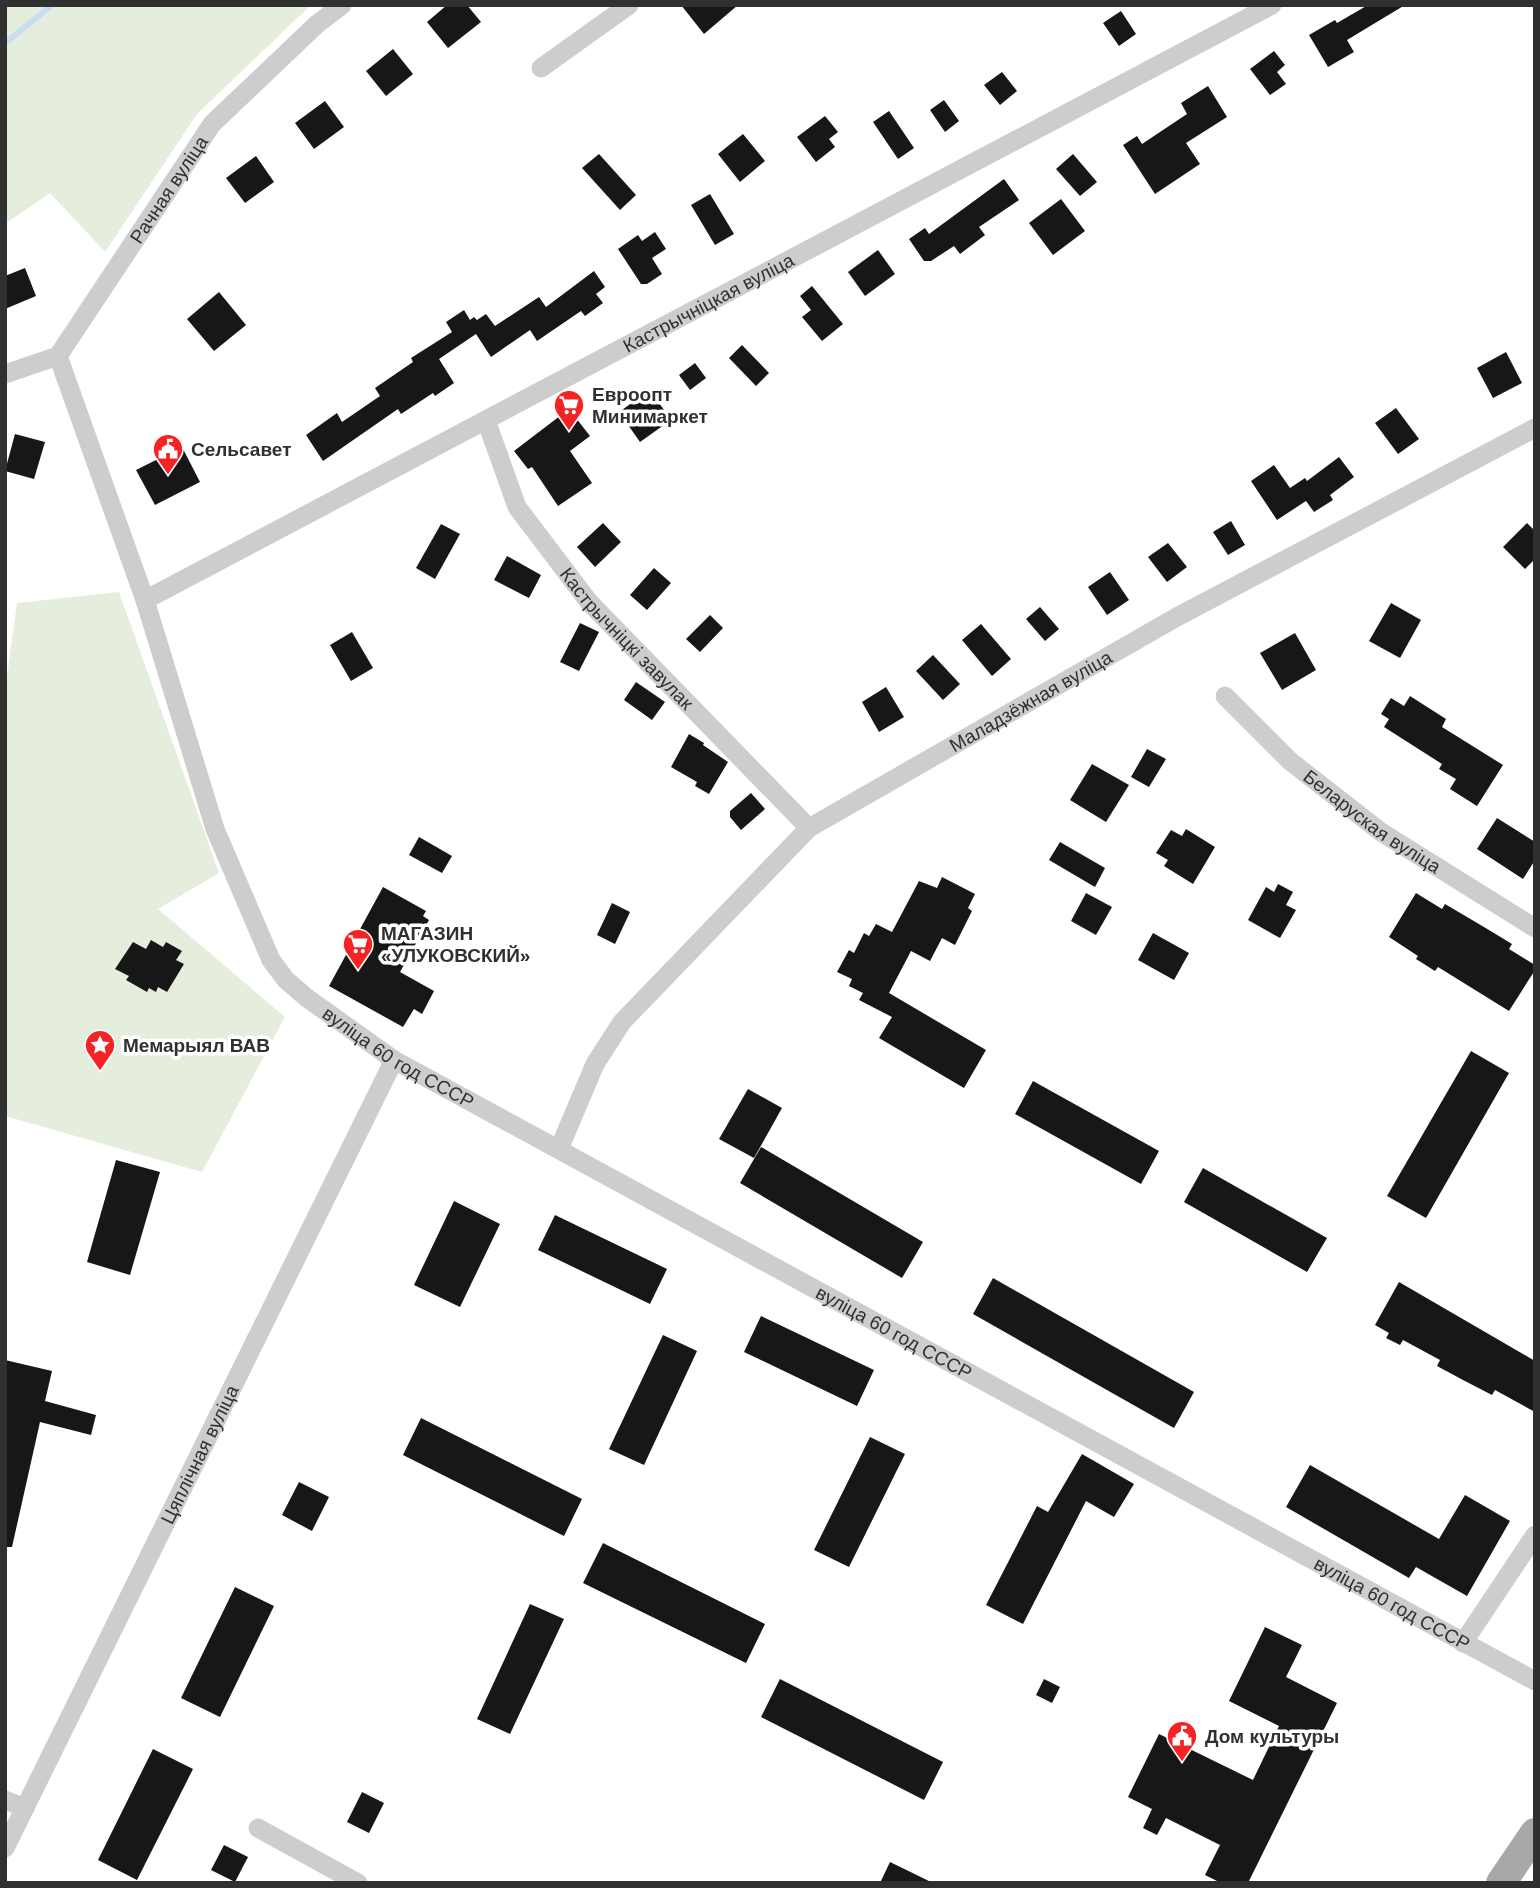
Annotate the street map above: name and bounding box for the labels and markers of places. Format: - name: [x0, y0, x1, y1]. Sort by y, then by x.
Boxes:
- place label: Евроопт Минимаркет: [592, 384, 708, 427]
- supermarket icon: Евроопт Минимаркет: [552, 388, 586, 432]
- public building icon: Сельсавет: [151, 432, 185, 476]
- place label: Сельсавет: [191, 439, 291, 460]
- place label: МАГАЗИН «УЛУКОВСКИЙ»: [381, 923, 530, 966]
- supermarket icon: МАГАЗИН «УЛУКОВСКИЙ»: [341, 927, 375, 971]
- place icon: Мемарыял ВАВ: [83, 1028, 117, 1072]
- place label: Мемарыял ВАВ: [123, 1035, 270, 1056]
- public building icon: Дом культуры: [1165, 1719, 1199, 1763]
- place label: Дом культуры: [1205, 1726, 1339, 1747]

